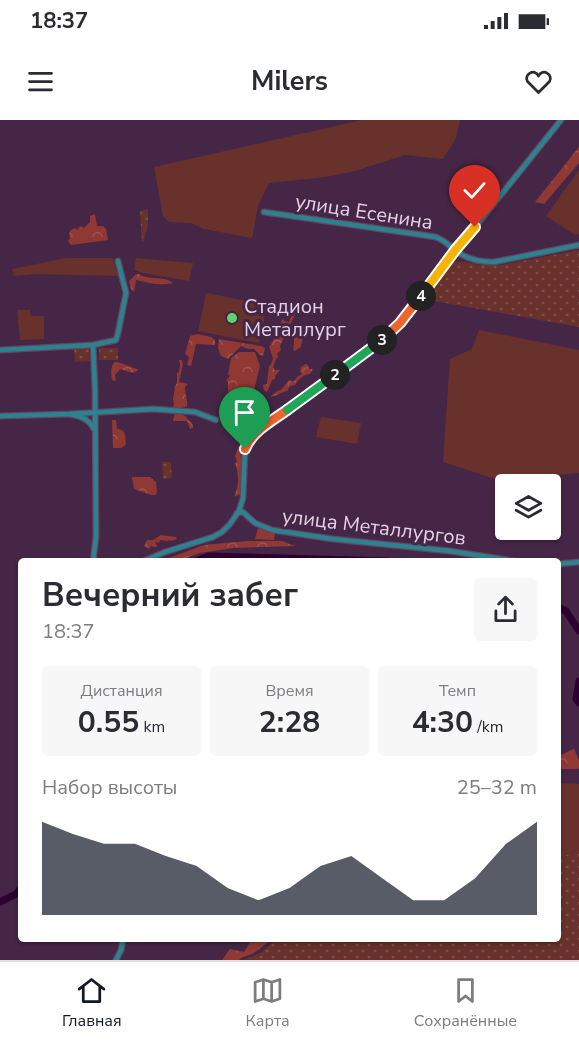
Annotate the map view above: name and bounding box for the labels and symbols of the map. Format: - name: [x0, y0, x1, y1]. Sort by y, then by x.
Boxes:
- pin: [449, 165, 500, 227]
- street label: улица Есенина: [293, 188, 435, 236]
- pin: 4: [406, 281, 436, 311]
- place label: Стадион Металлург: [244, 293, 346, 343]
- marker: Стадион Металлург: [225, 311, 239, 325]
- pin: 3: [367, 325, 397, 355]
- pin: 2: [320, 360, 350, 390]
- pin: [219, 387, 270, 449]
- street label: улица Металлургов: [281, 502, 467, 552]

